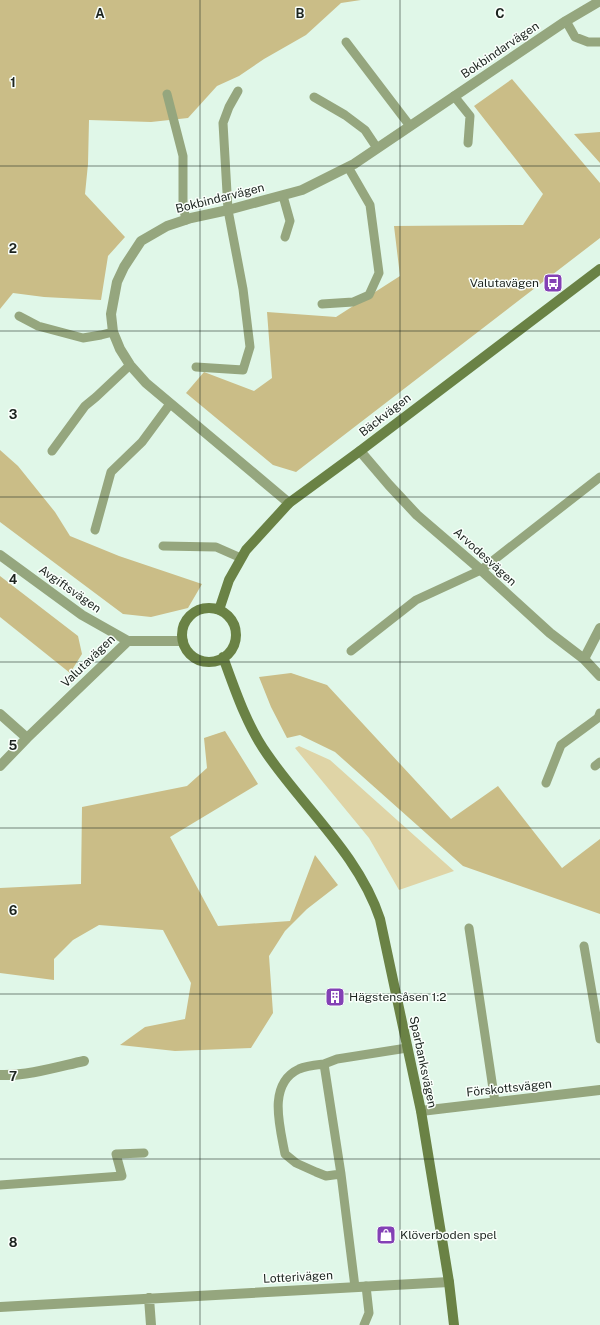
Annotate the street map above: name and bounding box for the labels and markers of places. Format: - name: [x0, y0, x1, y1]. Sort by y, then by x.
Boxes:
- bus stop icon: Valutavägen: [542, 272, 564, 294]
- place label: Valutavägen: [470, 276, 539, 290]
- building icon: Hägstensåsen 1:2: [324, 986, 346, 1008]
- place label: Hägstensåsen 1:2: [349, 990, 447, 1004]
- shop icon: Klöverboden spel: [375, 1224, 397, 1246]
- place label: Klöverboden spel: [400, 1228, 497, 1242]

